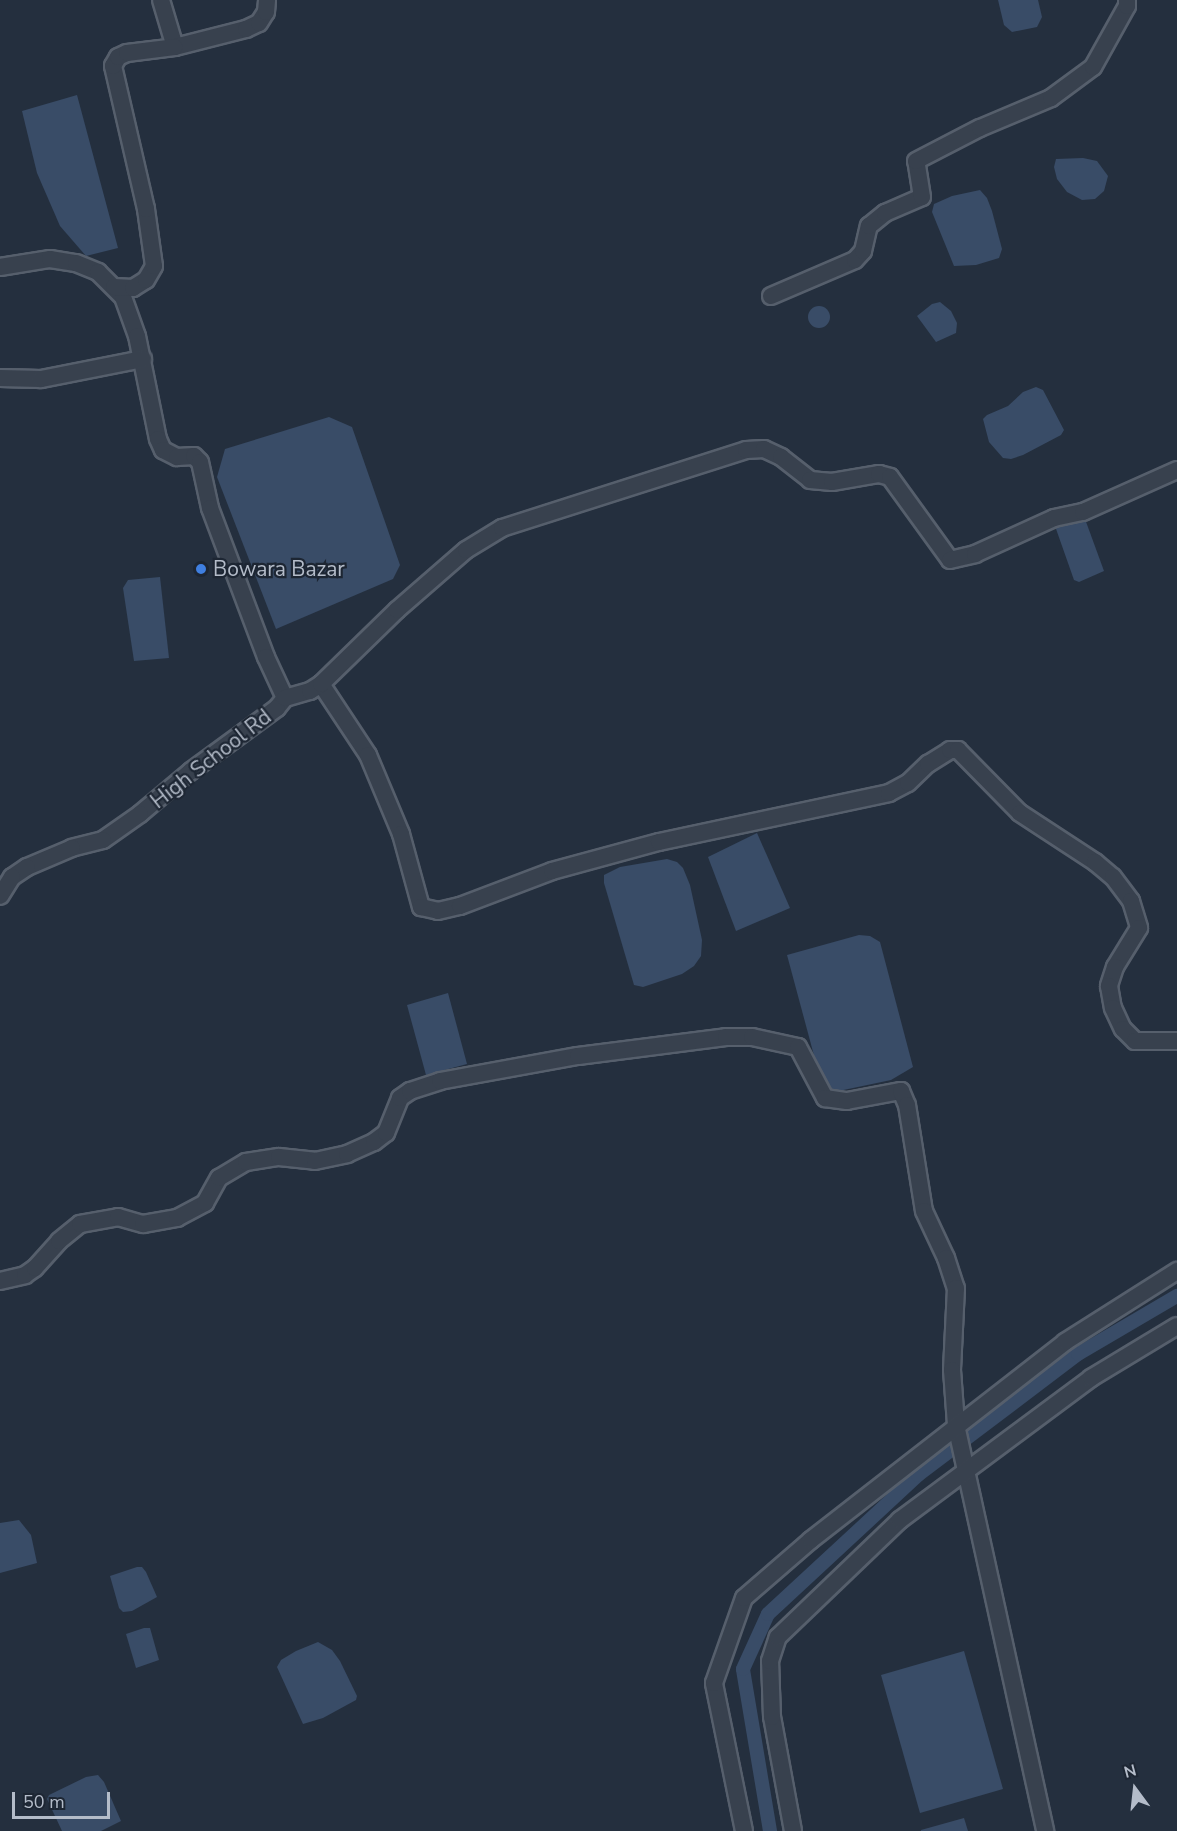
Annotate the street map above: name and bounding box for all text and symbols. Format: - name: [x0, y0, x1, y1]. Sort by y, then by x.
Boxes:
- place label: Bowara Bazar: [213, 556, 345, 582]
- marker: Bowara Bazar: [194, 562, 208, 576]
- street label: High School Rd: [146, 704, 276, 814]
- north arrow: [1105, 1759, 1165, 1819]
- text: N: [1122, 1759, 1139, 1784]
- scale bar: [15, 1780, 112, 1818]
- text: 50 m: [23, 1790, 65, 1814]

